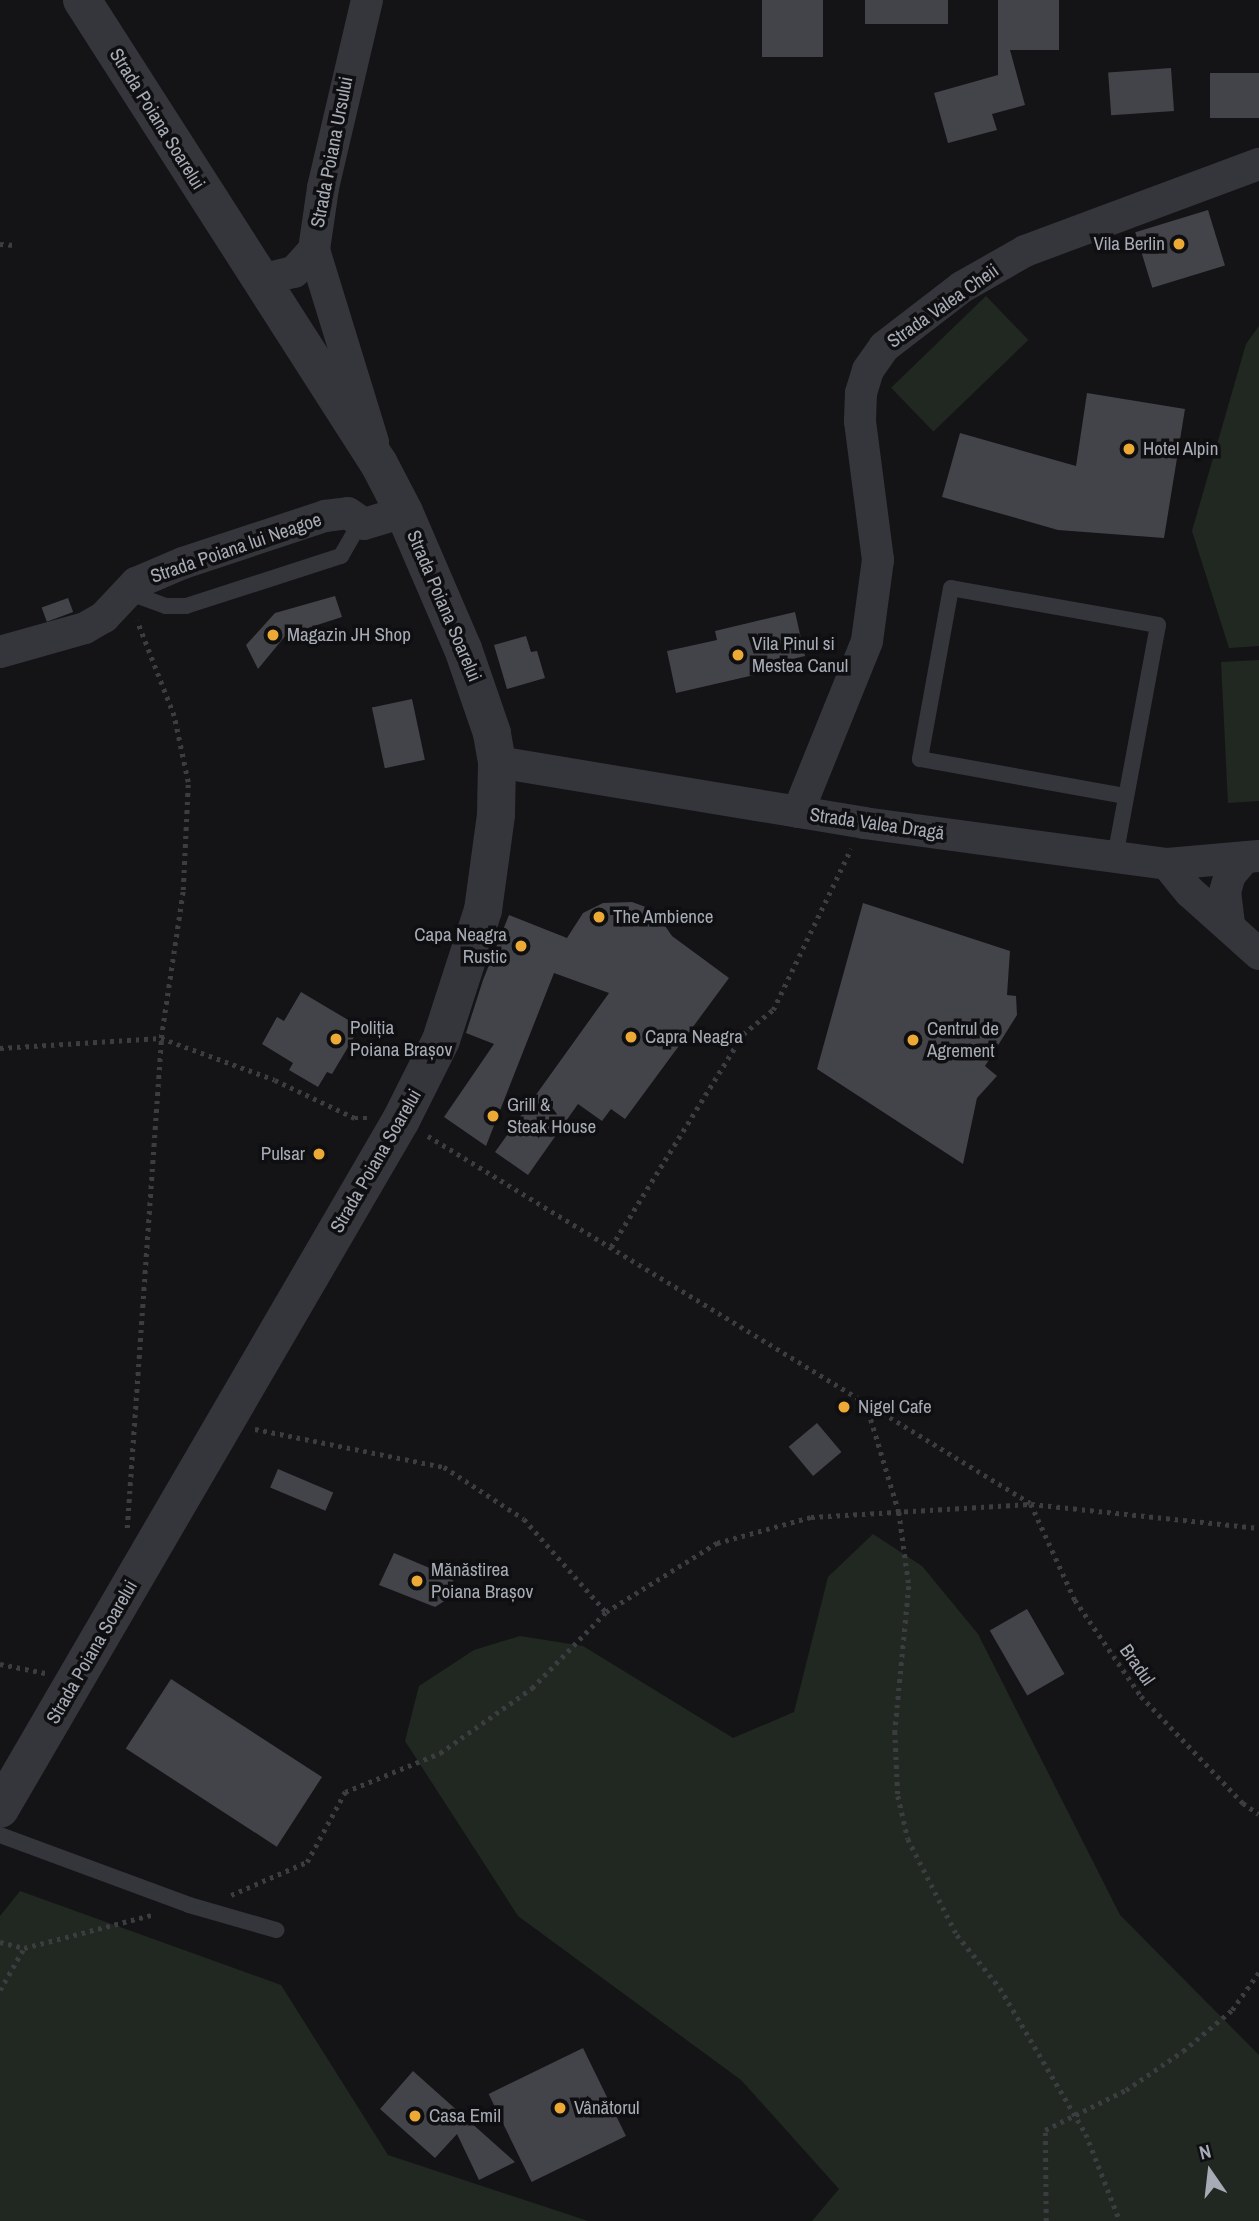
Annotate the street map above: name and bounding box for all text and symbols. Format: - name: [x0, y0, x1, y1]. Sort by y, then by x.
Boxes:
- street label: Strada Poiana Soarelui: [104, 44, 210, 194]
- street label: Strada Poiana Ursului: [306, 75, 358, 229]
- place label: Vila Berlin: [1093, 233, 1165, 255]
- marker: Vila Berlin: [1171, 236, 1187, 252]
- street label: Strada Valea Cheii: [883, 259, 1003, 353]
- place label: Hotel Alpin: [1143, 438, 1219, 460]
- marker: Hotel Alpin: [1121, 441, 1137, 457]
- street label: Strada Poiana lui Neagoe: [148, 508, 324, 588]
- street label: Strada Poiana Soarelui: [402, 527, 486, 685]
- place label: Magazin JH Shop: [287, 624, 411, 646]
- marker: Magazin JH Shop: [265, 627, 281, 643]
- place label: Vila Pinul si Mestea Canul: [752, 633, 848, 677]
- marker: Vila Pinul si Mestea Canul: [730, 647, 746, 663]
- street label: Strada Valea Dragă: [808, 803, 946, 845]
- place label: The Ambience: [613, 906, 714, 928]
- marker: The Ambience: [591, 909, 607, 925]
- place label: Capa Neagra Rustic: [414, 924, 507, 968]
- marker: Capa Neagra Rustic: [513, 938, 529, 954]
- place label: Poliția Poiana Brașov: [350, 1017, 452, 1061]
- place label: Centrul de Agrement: [927, 1018, 999, 1062]
- place label: Capra Neagra: [645, 1026, 743, 1048]
- marker: Capra Neagra: [623, 1029, 639, 1045]
- marker: Poliția Poiana Brașov: [328, 1031, 344, 1047]
- marker: Centrul de Agrement: [905, 1032, 921, 1048]
- street label: Strada Poiana Soarelui: [326, 1085, 426, 1237]
- place label: Grill & Steak House: [507, 1094, 596, 1138]
- marker: Grill & Steak House: [485, 1108, 501, 1124]
- place label: Pulsar: [261, 1143, 305, 1165]
- marker: Pulsar: [311, 1146, 327, 1162]
- place label: Nigel Cafe: [858, 1396, 932, 1418]
- marker: Nigel Cafe: [836, 1399, 852, 1415]
- place label: Mănăstirea Poiana Brașov: [431, 1559, 533, 1603]
- marker: Mănăstirea Poiana Brașov: [409, 1573, 425, 1589]
- street label: Strada Poiana Soarelui: [42, 1576, 142, 1728]
- street label: Bradul: [1115, 1640, 1159, 1690]
- place label: Vânătorul: [574, 2097, 640, 2119]
- marker: Vânătorul: [552, 2100, 568, 2116]
- place label: Casa Emil: [429, 2105, 501, 2127]
- marker: Casa Emil: [407, 2108, 423, 2124]
- north arrow: [1175, 2137, 1245, 2207]
- text: N: [1196, 2138, 1214, 2166]

